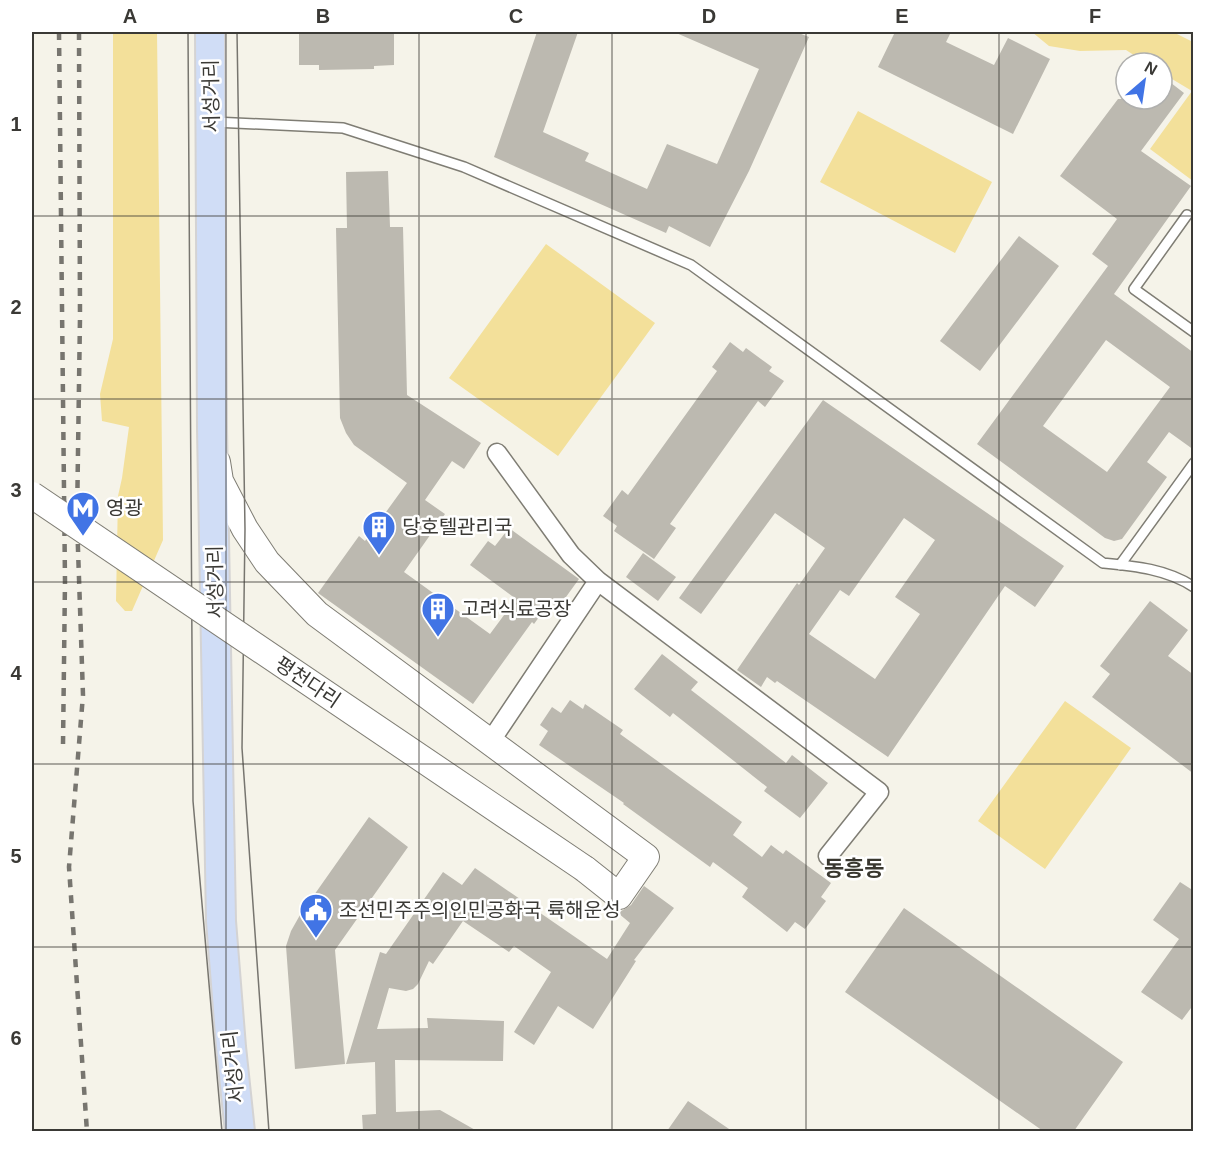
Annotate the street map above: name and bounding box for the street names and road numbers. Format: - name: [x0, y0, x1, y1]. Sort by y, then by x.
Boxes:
- street label: 서성거리: [199, 59, 223, 133]
- street label: 서성거리: [203, 545, 227, 619]
- street label: 평천다리: [271, 652, 345, 712]
- street label: 서성거리: [218, 1029, 248, 1105]

